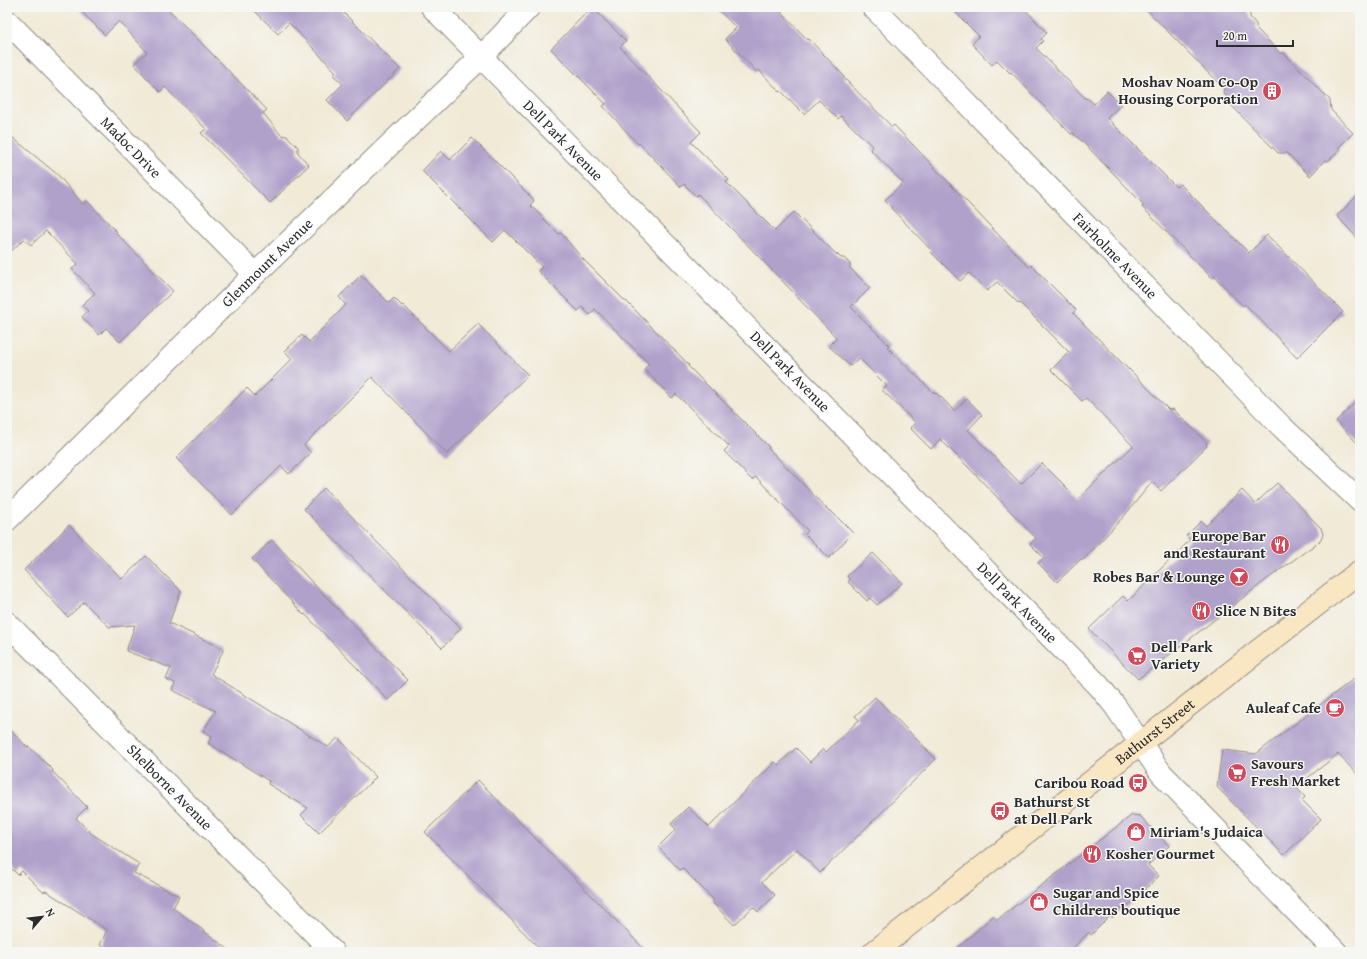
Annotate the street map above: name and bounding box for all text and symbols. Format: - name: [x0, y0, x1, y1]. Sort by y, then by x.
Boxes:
- scale bar: [1217, 22, 1293, 48]
- text: 20 m: [1223, 27, 1247, 44]
- place label: Moshav Noam Co-Op Housing Corporation: [1118, 71, 1258, 109]
- building icon: Moshav Noam Co-Op Housing Corporation: [1261, 80, 1283, 102]
- street label: Dell Park Avenue: [519, 95, 608, 185]
- street label: Madoc Drive: [96, 112, 166, 183]
- street label: Fairholme Avenue: [1068, 207, 1162, 303]
- street label: Glenmount Avenue: [217, 213, 317, 312]
- street label: Dell Park Avenue: [746, 326, 835, 416]
- place label: Europe Bar and Restaurant: [1163, 525, 1266, 563]
- restaurant icon: Europe Bar and Restaurant: [1269, 534, 1291, 556]
- street label: Dell Park Avenue: [973, 557, 1062, 648]
- place label: Robes Bar & Lounge: [1093, 566, 1225, 587]
- bar icon: Robes Bar & Lounge: [1228, 566, 1250, 588]
- restaurant icon: Slice N Bites: [1190, 600, 1212, 622]
- place label: Slice N Bites: [1215, 600, 1297, 621]
- place label: Dell Park Variety: [1151, 636, 1213, 674]
- supermarket icon: Dell Park Variety: [1126, 645, 1148, 667]
- street label: Bathurst Street: [1110, 693, 1200, 769]
- place label: Auleaf Cafe: [1246, 697, 1321, 718]
- cafe icon: Auleaf Cafe: [1324, 697, 1346, 719]
- street label: Shelborne Avenue: [123, 739, 217, 834]
- place label: Savours Fresh Market: [1251, 753, 1340, 791]
- supermarket icon: Savours Fresh Market: [1226, 762, 1248, 784]
- place label: Caribou Road: [1035, 772, 1124, 793]
- bus stop icon: Caribou Road: [1127, 772, 1149, 794]
- place label: Bathurst St at Dell Park: [1014, 791, 1093, 829]
- bus stop icon: Bathurst St at Dell Park: [989, 800, 1011, 822]
- shop icon: Miriam's Judaica: [1125, 821, 1147, 843]
- place label: Miriam's Judaica: [1150, 821, 1263, 842]
- restaurant icon: Kosher Gourmet: [1081, 843, 1103, 865]
- place label: Kosher Gourmet: [1106, 843, 1215, 864]
- place label: Sugar and Spice Childrens boutique: [1053, 882, 1180, 920]
- shop icon: Sugar and Spice Childrens boutique: [1028, 891, 1050, 913]
- north arrow: [22, 897, 62, 937]
- text: N: [42, 905, 60, 920]

